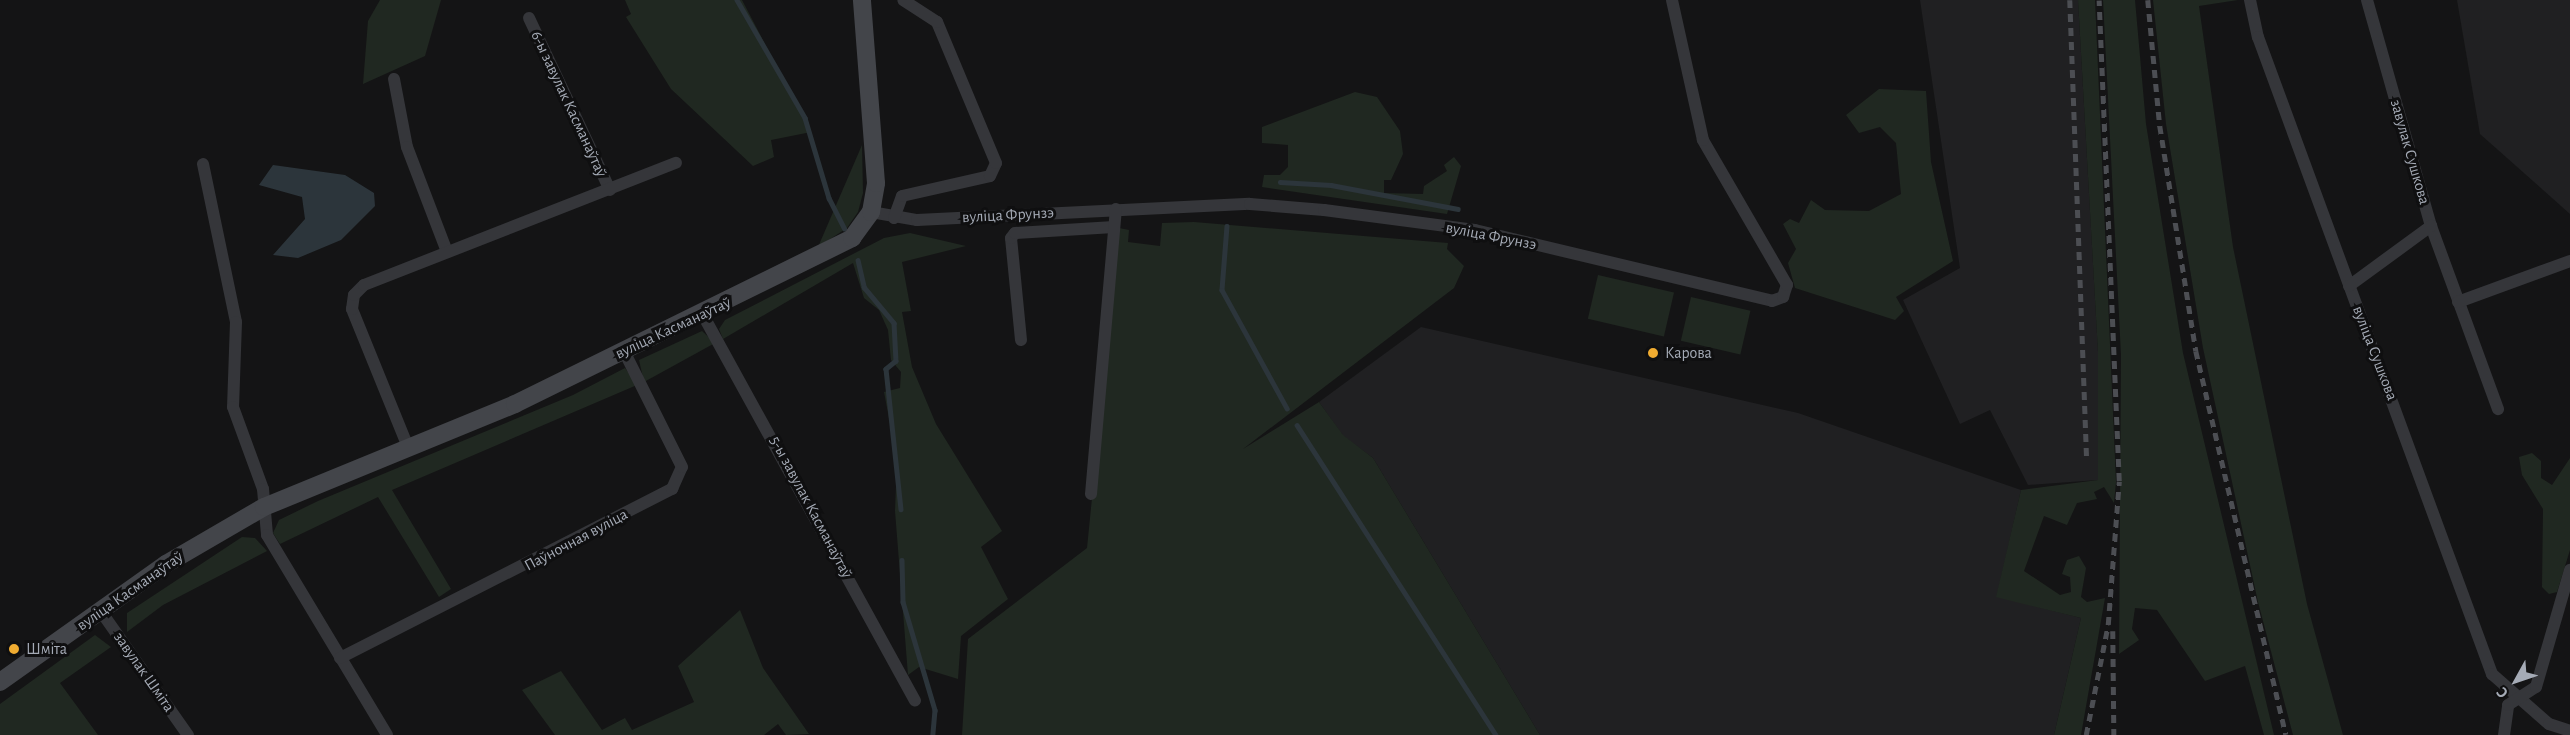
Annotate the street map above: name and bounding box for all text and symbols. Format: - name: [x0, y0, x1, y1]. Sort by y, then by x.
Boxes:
- street label: 6-ы завулак Касманаўтаў: [527, 28, 611, 180]
- street label: завулак Сушкова: [2386, 97, 2434, 207]
- street label: вуліца Фрунзэ: [962, 203, 1054, 227]
- street label: вуліца Фрунзэ: [1444, 218, 1538, 254]
- street label: вуліца Касманаўтаў: [612, 293, 734, 363]
- street label: вуліца Сушкова: [2348, 303, 2402, 403]
- place label: Карова: [1665, 343, 1712, 363]
- marker: Карова: [1646, 346, 1660, 360]
- street label: 5-ы завулак Касманаўтаў: [765, 433, 857, 581]
- street label: Паўночная вуліца: [521, 505, 631, 575]
- street label: вуліца Касманаўтаў: [73, 547, 187, 635]
- street label: завулак Шміта: [109, 628, 179, 716]
- place label: Шміта: [26, 639, 67, 659]
- marker: Шміта: [7, 642, 21, 656]
- north arrow: [2486, 651, 2546, 711]
- text: С: [2493, 684, 2511, 701]

